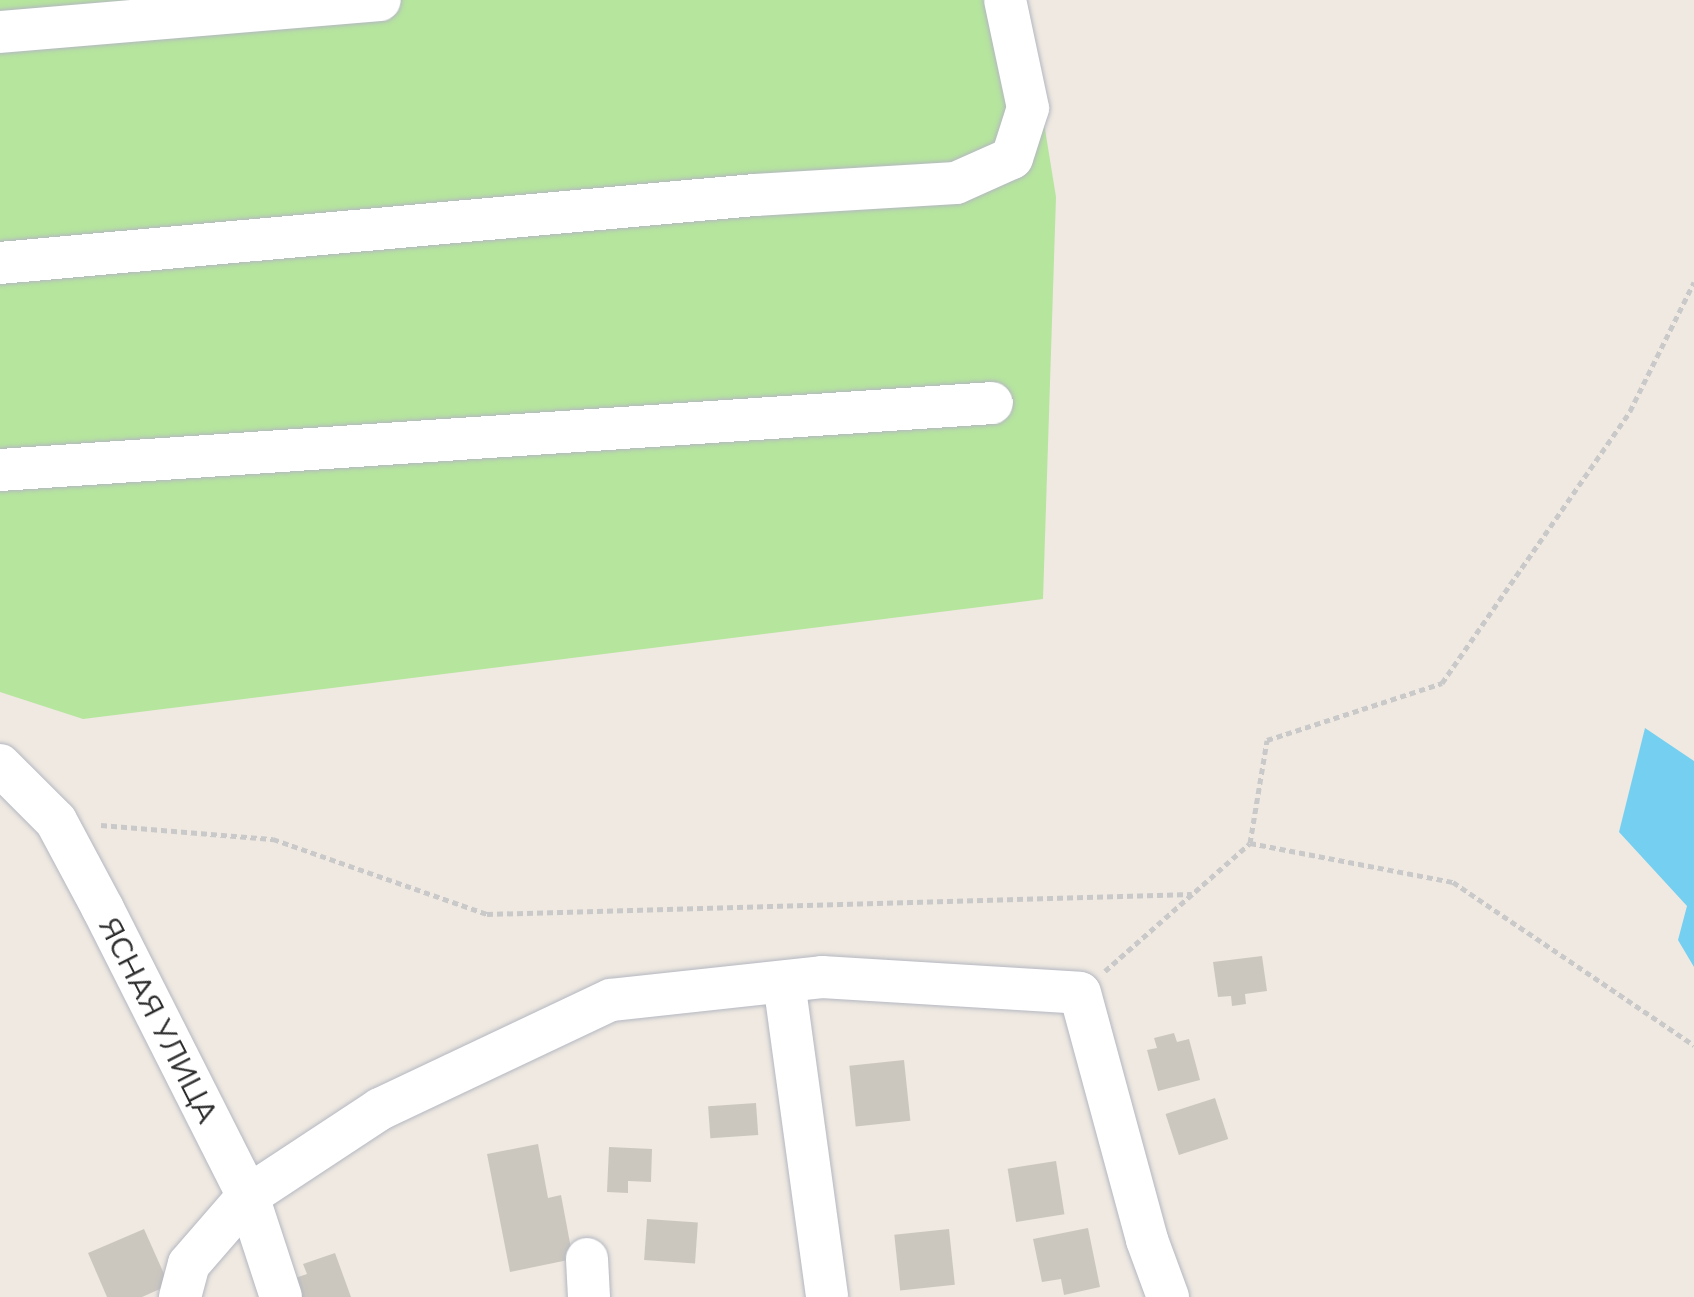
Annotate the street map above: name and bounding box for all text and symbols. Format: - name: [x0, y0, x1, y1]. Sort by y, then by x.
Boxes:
- street label: ЯСНАЯ УЛИЦА: [92, 911, 226, 1129]

